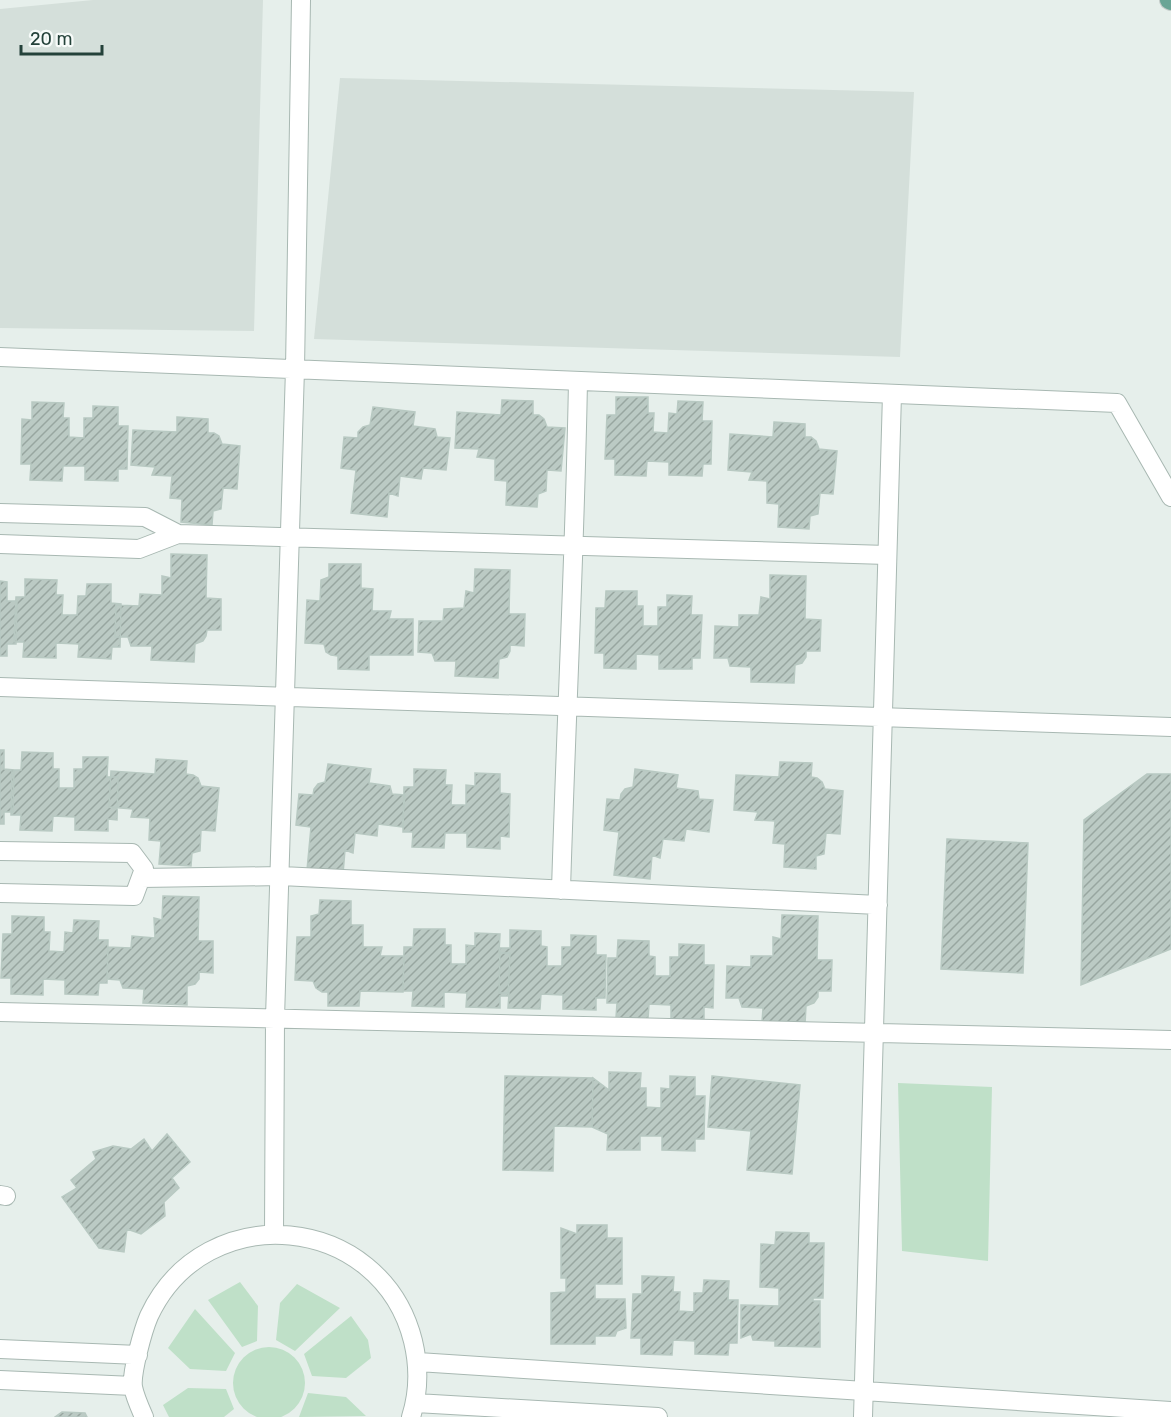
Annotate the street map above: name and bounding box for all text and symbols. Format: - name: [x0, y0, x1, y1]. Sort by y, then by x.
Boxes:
- scale bar: [21, 18, 102, 56]
- text: 20 m: [30, 28, 72, 50]

